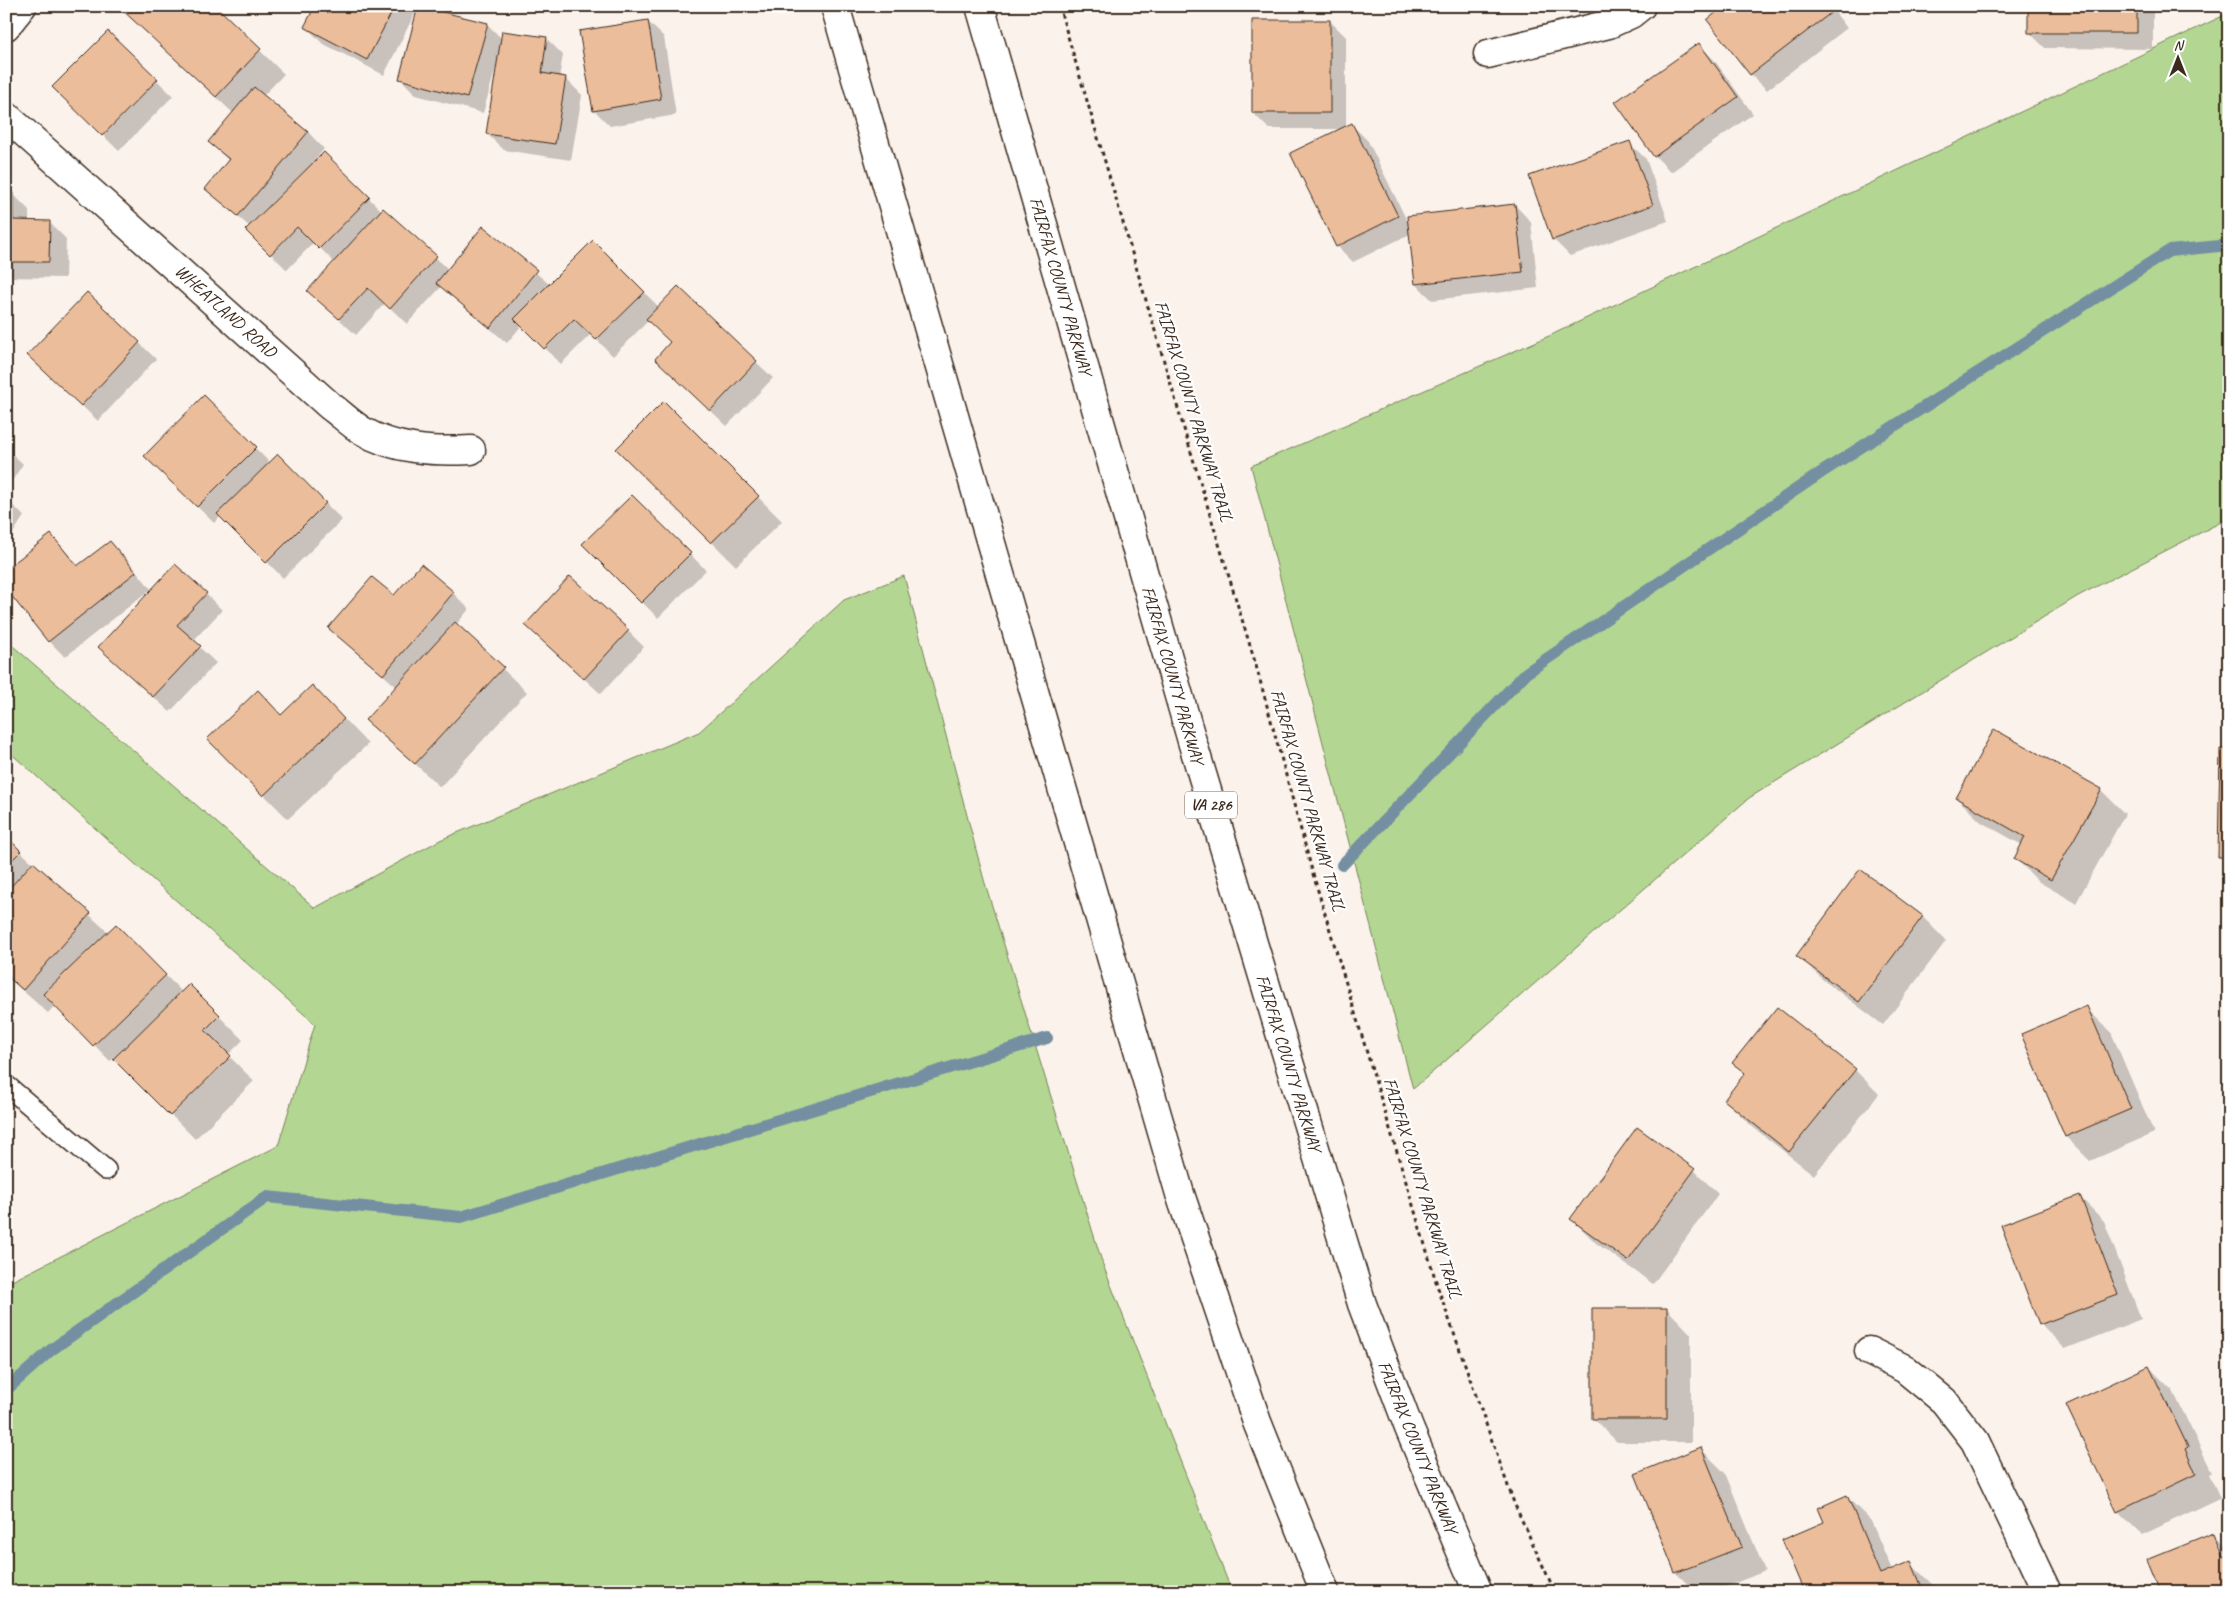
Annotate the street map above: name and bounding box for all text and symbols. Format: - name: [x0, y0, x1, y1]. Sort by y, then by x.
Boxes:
- north arrow: [2152, 32, 2202, 82]
- text: N: [2174, 37, 2185, 54]
- street label: FAIRFAX COUNTY PARKWAY: [1025, 195, 1098, 381]
- street label: WHEATLAND ROAD: [171, 260, 282, 363]
- street label: FAIRFAX COUNTY PARKWAY TRAIL: [1150, 298, 1238, 525]
- street label: FAIRFAX COUNTY PARKWAY: [1137, 584, 1210, 770]
- street label: FAIRFAX COUNTY PARKWAY TRAIL: [1266, 687, 1351, 915]
- road number: VA 286: [1185, 792, 1237, 818]
- street label: FAIRFAX COUNTY PARKWAY: [1252, 972, 1328, 1158]
- street label: FAIRFAX COUNTY PARKWAY TRAIL: [1379, 1075, 1467, 1302]
- street label: FAIRFAX COUNTY PARKWAY: [1373, 1358, 1464, 1540]

